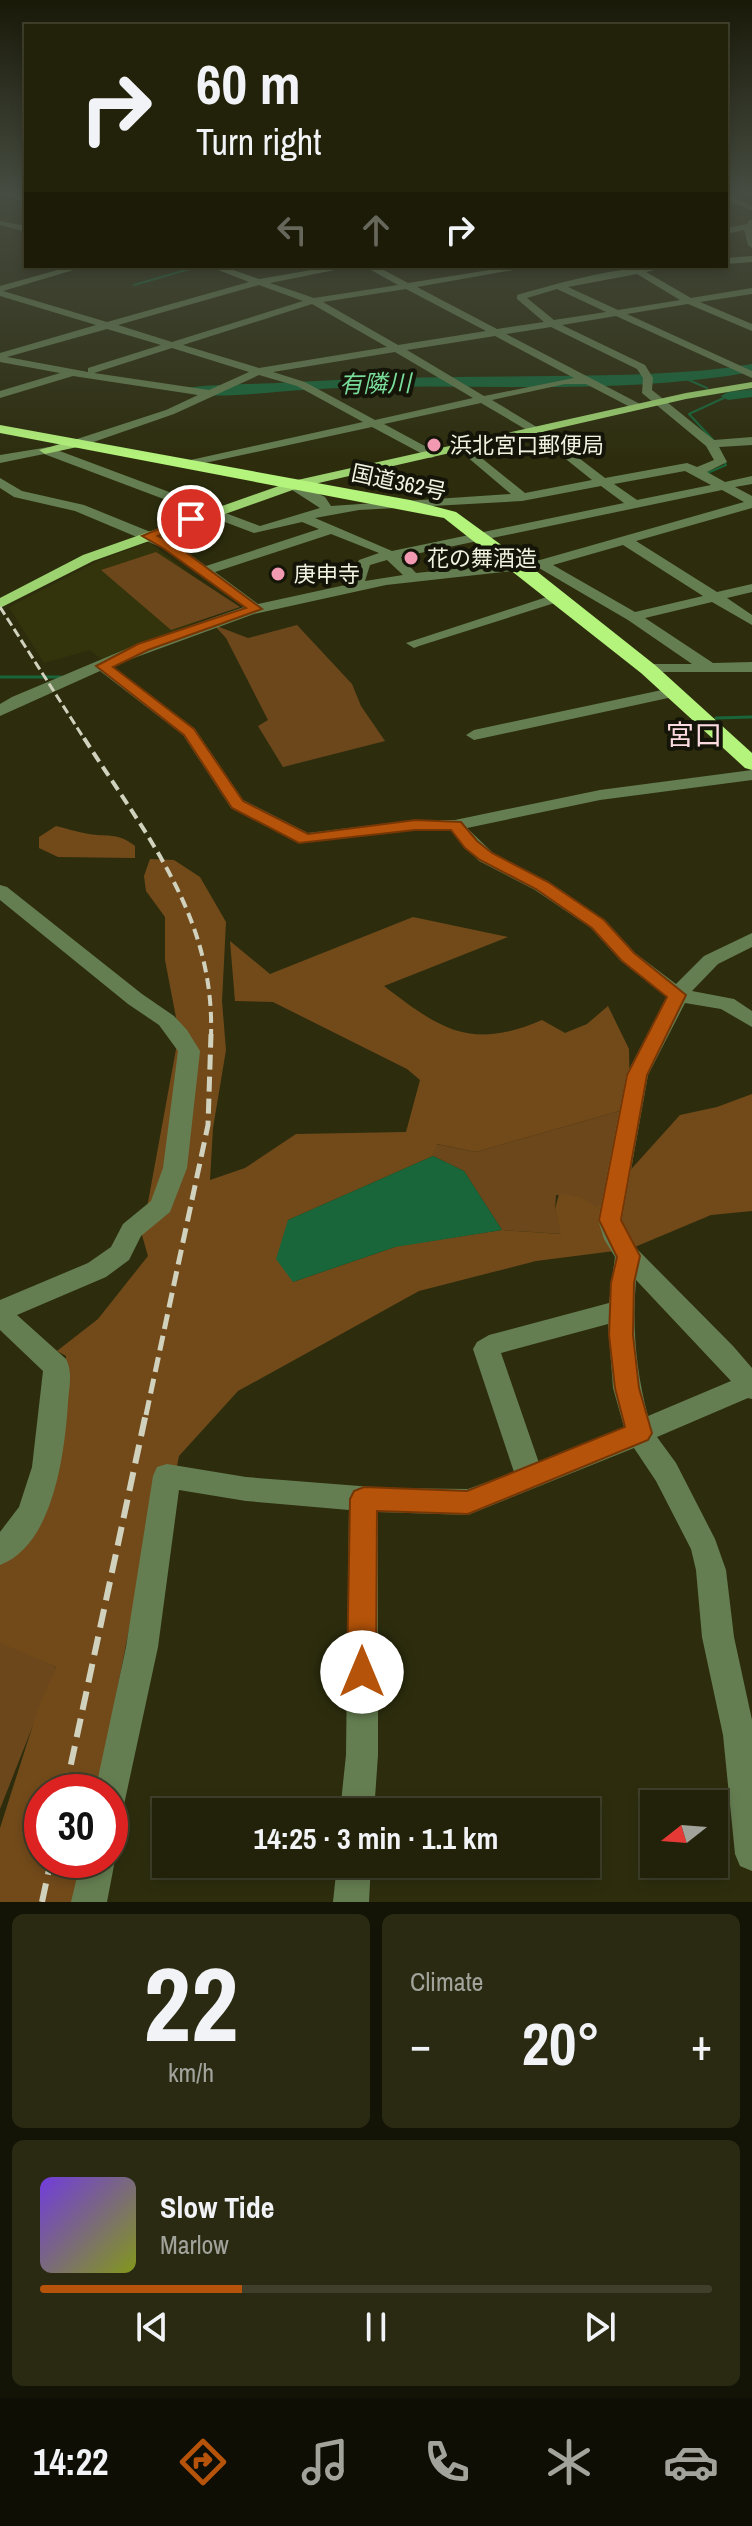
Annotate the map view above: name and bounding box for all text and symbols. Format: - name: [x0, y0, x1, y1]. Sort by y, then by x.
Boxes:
- text: 60 m: [196, 46, 301, 121]
- icon: right: [64, 56, 168, 160]
- text: Turn right: [196, 118, 321, 166]
- icon: left: [270, 208, 314, 252]
- icon: ahead: [354, 208, 398, 252]
- icon: right: [438, 208, 482, 252]
- water label: 有隣川: [339, 366, 414, 400]
- place label: 浜北宮口郵便局: [450, 430, 604, 460]
- marker: 浜北宮口郵便局: [425, 436, 443, 454]
- street label: 国道362号: [349, 457, 449, 507]
- pin: [157, 485, 225, 553]
- icon: arrive: [169, 497, 213, 541]
- place label: 花の舞酒造: [427, 543, 537, 573]
- marker: 花の舞酒造: [402, 549, 420, 567]
- place label: 庚申寺: [294, 559, 360, 589]
- marker: 庚申寺: [269, 565, 287, 583]
- district label: 宮口: [666, 716, 722, 754]
- position arrow: [320, 1630, 404, 1714]
- speed limit sign: 30: [24, 1774, 128, 1878]
- north arrow: [640, 1790, 728, 1878]
- map controls: [640, 1790, 728, 1878]
- text: 14:25 · 3 min · 1.1 km: [254, 1818, 498, 1858]
- text: 22: [144, 1933, 238, 2073]
- text: Climate: [410, 1964, 483, 1999]
- text: 20°: [522, 2003, 600, 2084]
- text: −: [410, 2014, 431, 2074]
- text: +: [691, 2014, 712, 2074]
- text: km/h: [168, 2055, 214, 2090]
- text: Slow Tide: [160, 2187, 274, 2227]
- text: Marlow: [160, 2227, 229, 2262]
- icon: previous: [130, 2305, 174, 2349]
- icon: pause: [354, 2305, 398, 2349]
- icon: next: [578, 2305, 622, 2349]
- icon: directions: [175, 2434, 231, 2490]
- icon: music: [297, 2434, 353, 2490]
- icon: phone: [419, 2434, 475, 2490]
- icon: climate: [541, 2434, 597, 2490]
- icon: car: [663, 2434, 719, 2490]
- text: 14:22: [33, 2438, 109, 2486]

